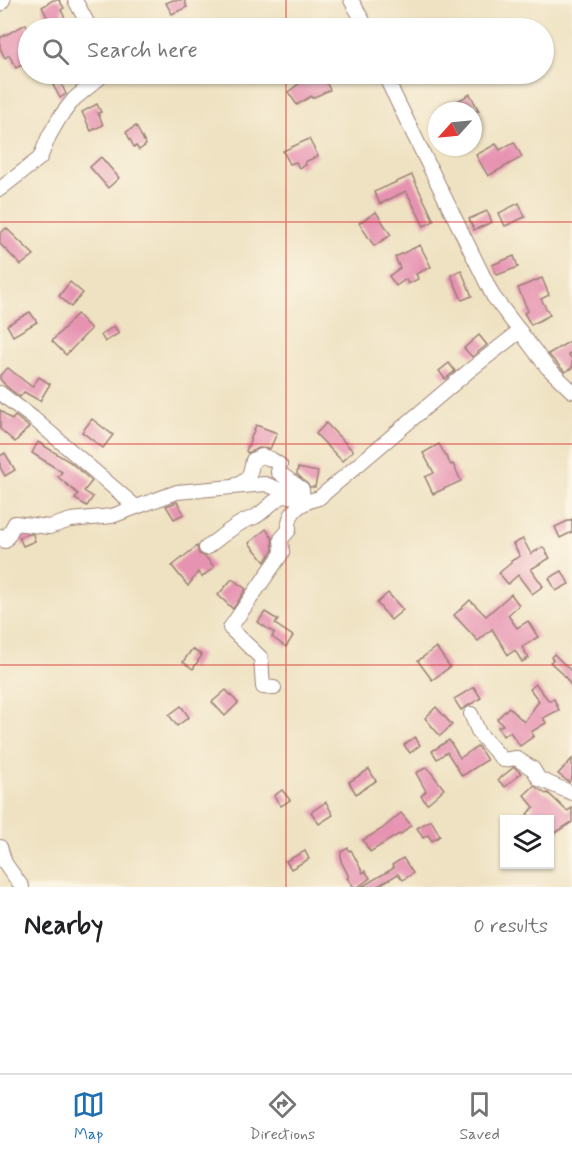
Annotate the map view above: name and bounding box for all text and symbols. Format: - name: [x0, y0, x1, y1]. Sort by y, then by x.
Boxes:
- search box: [18, 18, 554, 84]
- icon: search: [39, 35, 72, 68]
- text: Search here: [87, 37, 198, 65]
- north arrow: [428, 102, 482, 156]
- map controls: [500, 815, 554, 869]
- button: layers: [500, 815, 554, 869]
- text: Nearby: [24, 909, 103, 943]
- text: 0 results: [474, 913, 548, 940]
- tab: Map: [72, 1088, 105, 1145]
- tab: Directions: [249, 1088, 315, 1145]
- tab: Saved: [459, 1088, 500, 1145]

